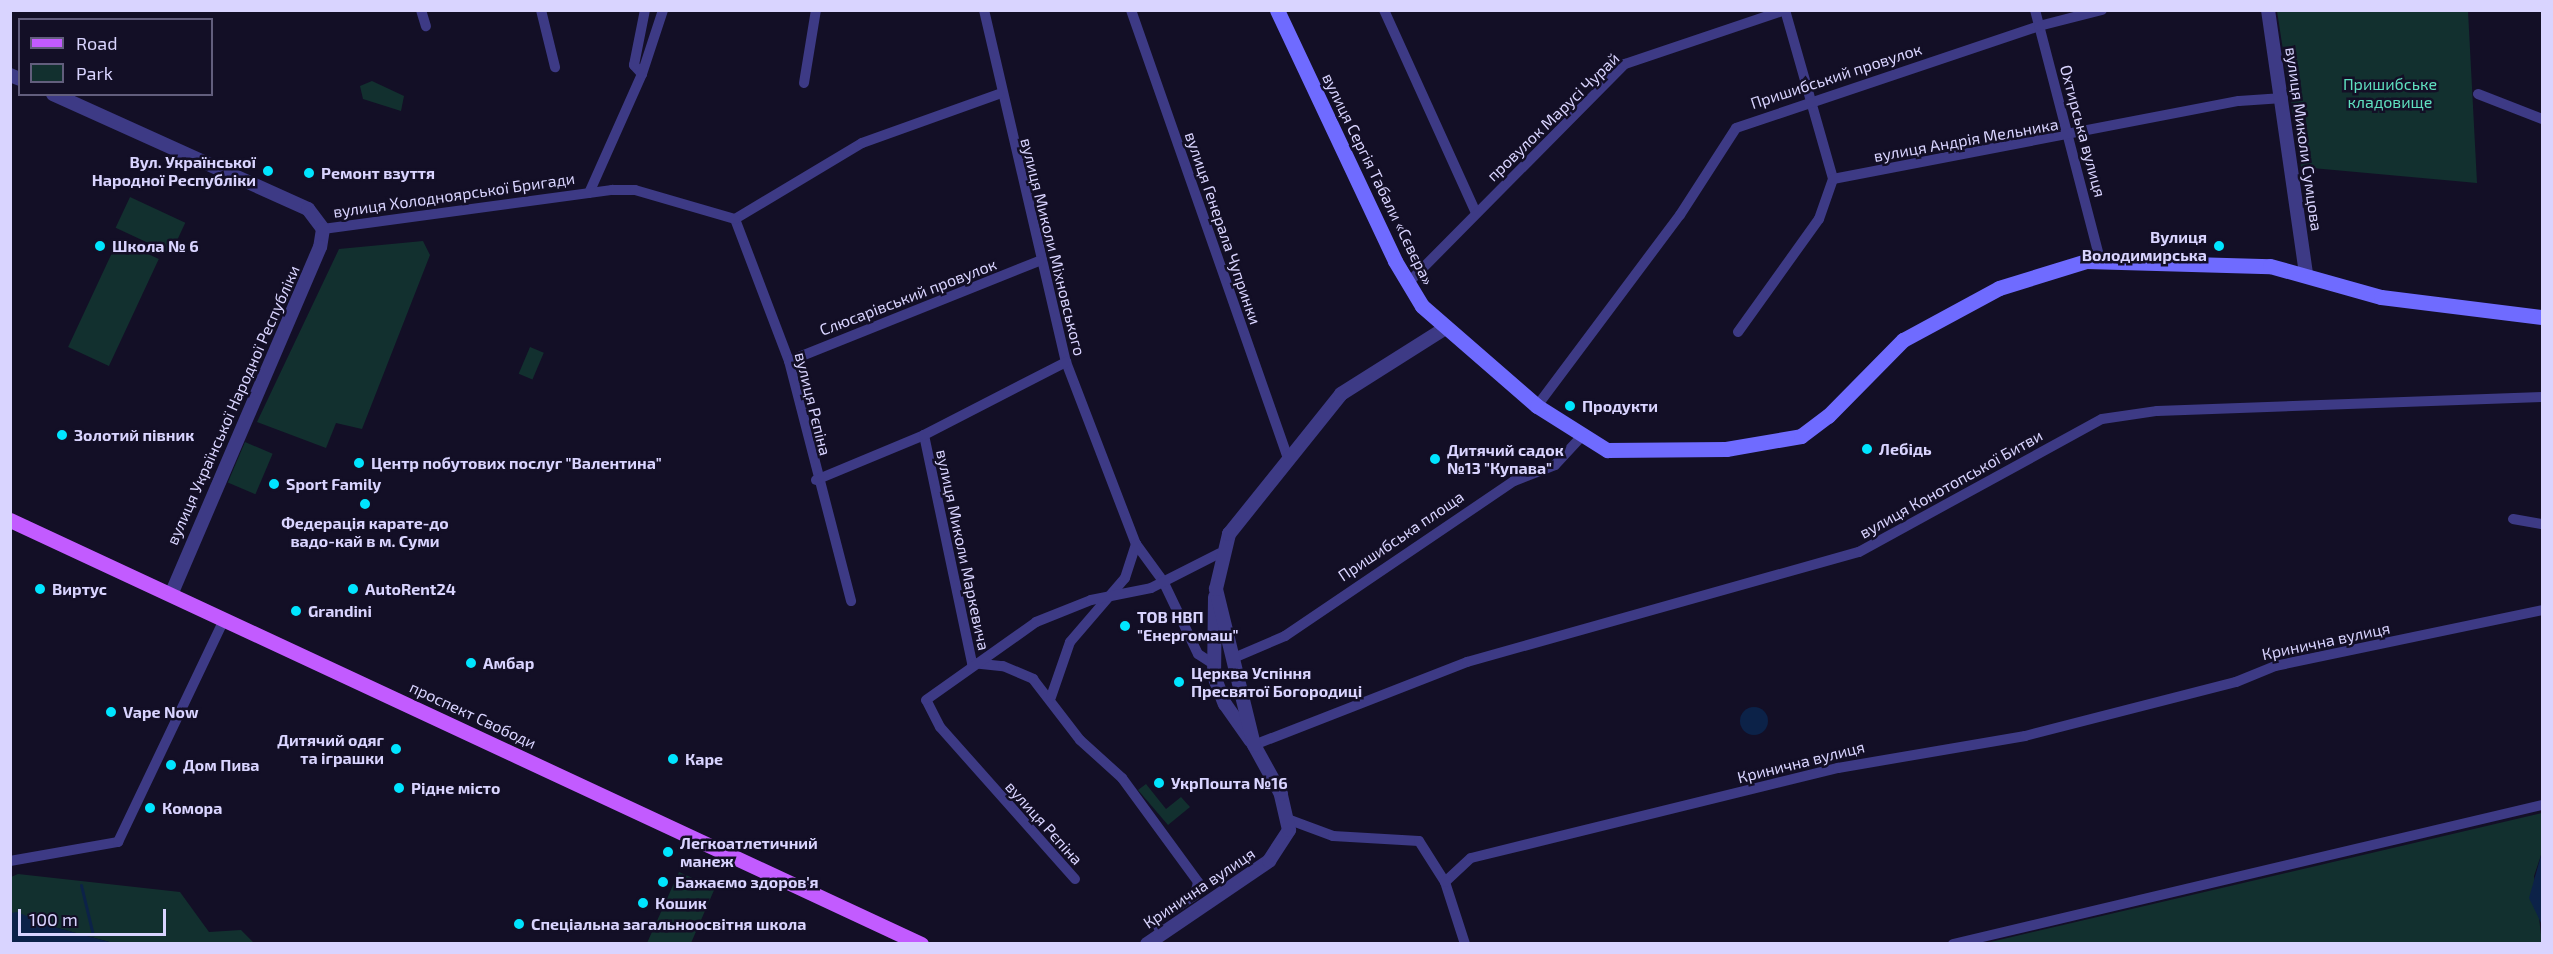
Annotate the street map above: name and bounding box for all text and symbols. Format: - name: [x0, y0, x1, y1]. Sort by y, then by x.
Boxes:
- legend: [18, 18, 213, 96]
- text: Road: [76, 32, 117, 54]
- street label: Пришибський провулок: [1748, 39, 1924, 113]
- street label: вулиця Миколи Сумцова: [2282, 46, 2326, 232]
- street label: провулок Марусі Чурай: [1483, 49, 1623, 185]
- text: Park: [76, 62, 113, 84]
- street label: Охтирська вулиця: [2056, 63, 2110, 199]
- street label: вулиця Сергія Табали «Сєвєра»: [1318, 70, 1438, 288]
- park label: Пришибське кладовище: [2343, 74, 2437, 112]
- street label: вулиця Андрія Мельника: [1872, 114, 2060, 166]
- street label: вулиця Генерала Чупринки: [1181, 129, 1265, 327]
- street label: вулиця Миколи Міхновського: [1017, 136, 1089, 358]
- place label: Вул. Української Народної Республіки: [92, 152, 256, 190]
- place label: Ремонт взуття: [321, 163, 435, 183]
- marker: Вул. Української Народної Республіки: [261, 164, 275, 178]
- marker: Ремонт взуття: [302, 166, 316, 180]
- street label: вулиця Холодноярської Бригади: [332, 169, 576, 221]
- place label: Вулиця Володимирська: [2082, 227, 2207, 265]
- place label: Школа № 6: [112, 236, 199, 256]
- marker: Школа № 6: [93, 239, 107, 253]
- marker: Вулиця Володимирська: [2212, 239, 2226, 253]
- street label: Слюсарівський провулок: [817, 254, 999, 340]
- street label: вулиця Української Народної Республіки: [162, 262, 304, 548]
- street label: вулиця Рєпіна: [791, 350, 835, 458]
- place label: Продукти: [1582, 396, 1658, 416]
- marker: Продукти: [1563, 399, 1577, 413]
- place label: Золотий півник: [74, 425, 194, 445]
- street label: вулиця Конотопської Битви: [1856, 426, 2046, 542]
- marker: Золотий півник: [55, 428, 69, 442]
- place label: Лебідь: [1879, 439, 1932, 459]
- place label: Дитячий садок №13 "Купава": [1447, 440, 1564, 478]
- marker: Лебідь: [1860, 442, 1874, 456]
- street label: вулиця Миколи Маркевича: [932, 448, 994, 652]
- marker: Дитячий садок №13 "Купава": [1428, 452, 1442, 466]
- place label: Центр побутових послуг "Валентина": [371, 453, 662, 473]
- marker: Центр побутових послуг "Валентина": [352, 456, 366, 470]
- place label: Sport Family: [286, 474, 381, 494]
- marker: Sport Family: [267, 477, 281, 491]
- street label: Пришибська площа: [1335, 487, 1467, 585]
- marker: Федерація карате-до вадо-кай в м. Суми: [358, 497, 372, 511]
- place label: Федерація карате-до вадо-кай в м. Суми: [281, 513, 449, 551]
- place label: Виртус: [52, 579, 107, 599]
- place label: AutoRent24: [365, 579, 456, 599]
- marker: Виртус: [33, 582, 47, 596]
- marker: AutoRent24: [346, 582, 360, 596]
- place label: Grandini: [308, 601, 372, 621]
- marker: Grandini: [289, 604, 303, 618]
- place label: ТОВ НВП "Енергомаш": [1137, 607, 1238, 645]
- street label: Кринична вулиця: [2260, 618, 2392, 664]
- marker: ТОВ НВП "Енергомаш": [1118, 619, 1132, 633]
- place label: Амбар: [483, 653, 534, 673]
- marker: Амбар: [464, 656, 478, 670]
- place label: Церква Успіння Пресвятої Богородиці: [1191, 663, 1362, 701]
- marker: Церква Успіння Пресвятої Богородиці: [1172, 675, 1186, 689]
- street label: проспект Свободи: [407, 677, 539, 753]
- place label: Vape Now: [123, 702, 199, 722]
- marker: Vape Now: [104, 705, 118, 719]
- place label: Дитячий одяг та іграшки: [277, 730, 384, 768]
- street label: Кринична вулиця: [1735, 737, 1867, 787]
- marker: Дитячий одяг та іграшки: [389, 742, 403, 756]
- place label: Каре: [685, 749, 723, 769]
- marker: Каре: [666, 752, 680, 766]
- place label: Дом Пива: [183, 755, 259, 775]
- marker: Дом Пива: [164, 758, 178, 772]
- place label: УкрПошта №16: [1171, 773, 1288, 793]
- marker: УкрПошта №16: [1152, 776, 1166, 790]
- street label: вулиця Рєпіна: [1001, 777, 1087, 869]
- place label: Рідне місто: [411, 778, 500, 798]
- marker: Рідне місто: [392, 781, 406, 795]
- place label: Комора: [162, 798, 222, 818]
- marker: Комора: [143, 801, 157, 815]
- place label: Легкоатлетичний манеж: [680, 833, 818, 871]
- street label: Кринична вулиця: [1140, 844, 1258, 932]
- marker: Легкоатлетичний манеж: [661, 845, 675, 859]
- place label: Бажаємо здоров'я: [675, 872, 819, 892]
- marker: Бажаємо здоров'я: [656, 875, 670, 889]
- place label: Кошик: [655, 893, 707, 913]
- marker: Кошик: [636, 896, 650, 910]
- scale bar: [21, 897, 170, 935]
- text: 100 m: [29, 908, 78, 930]
- place label: Спеціальна загальноосвітня школа: [531, 914, 806, 934]
- marker: Спеціальна загальноосвітня школа: [512, 917, 526, 931]

